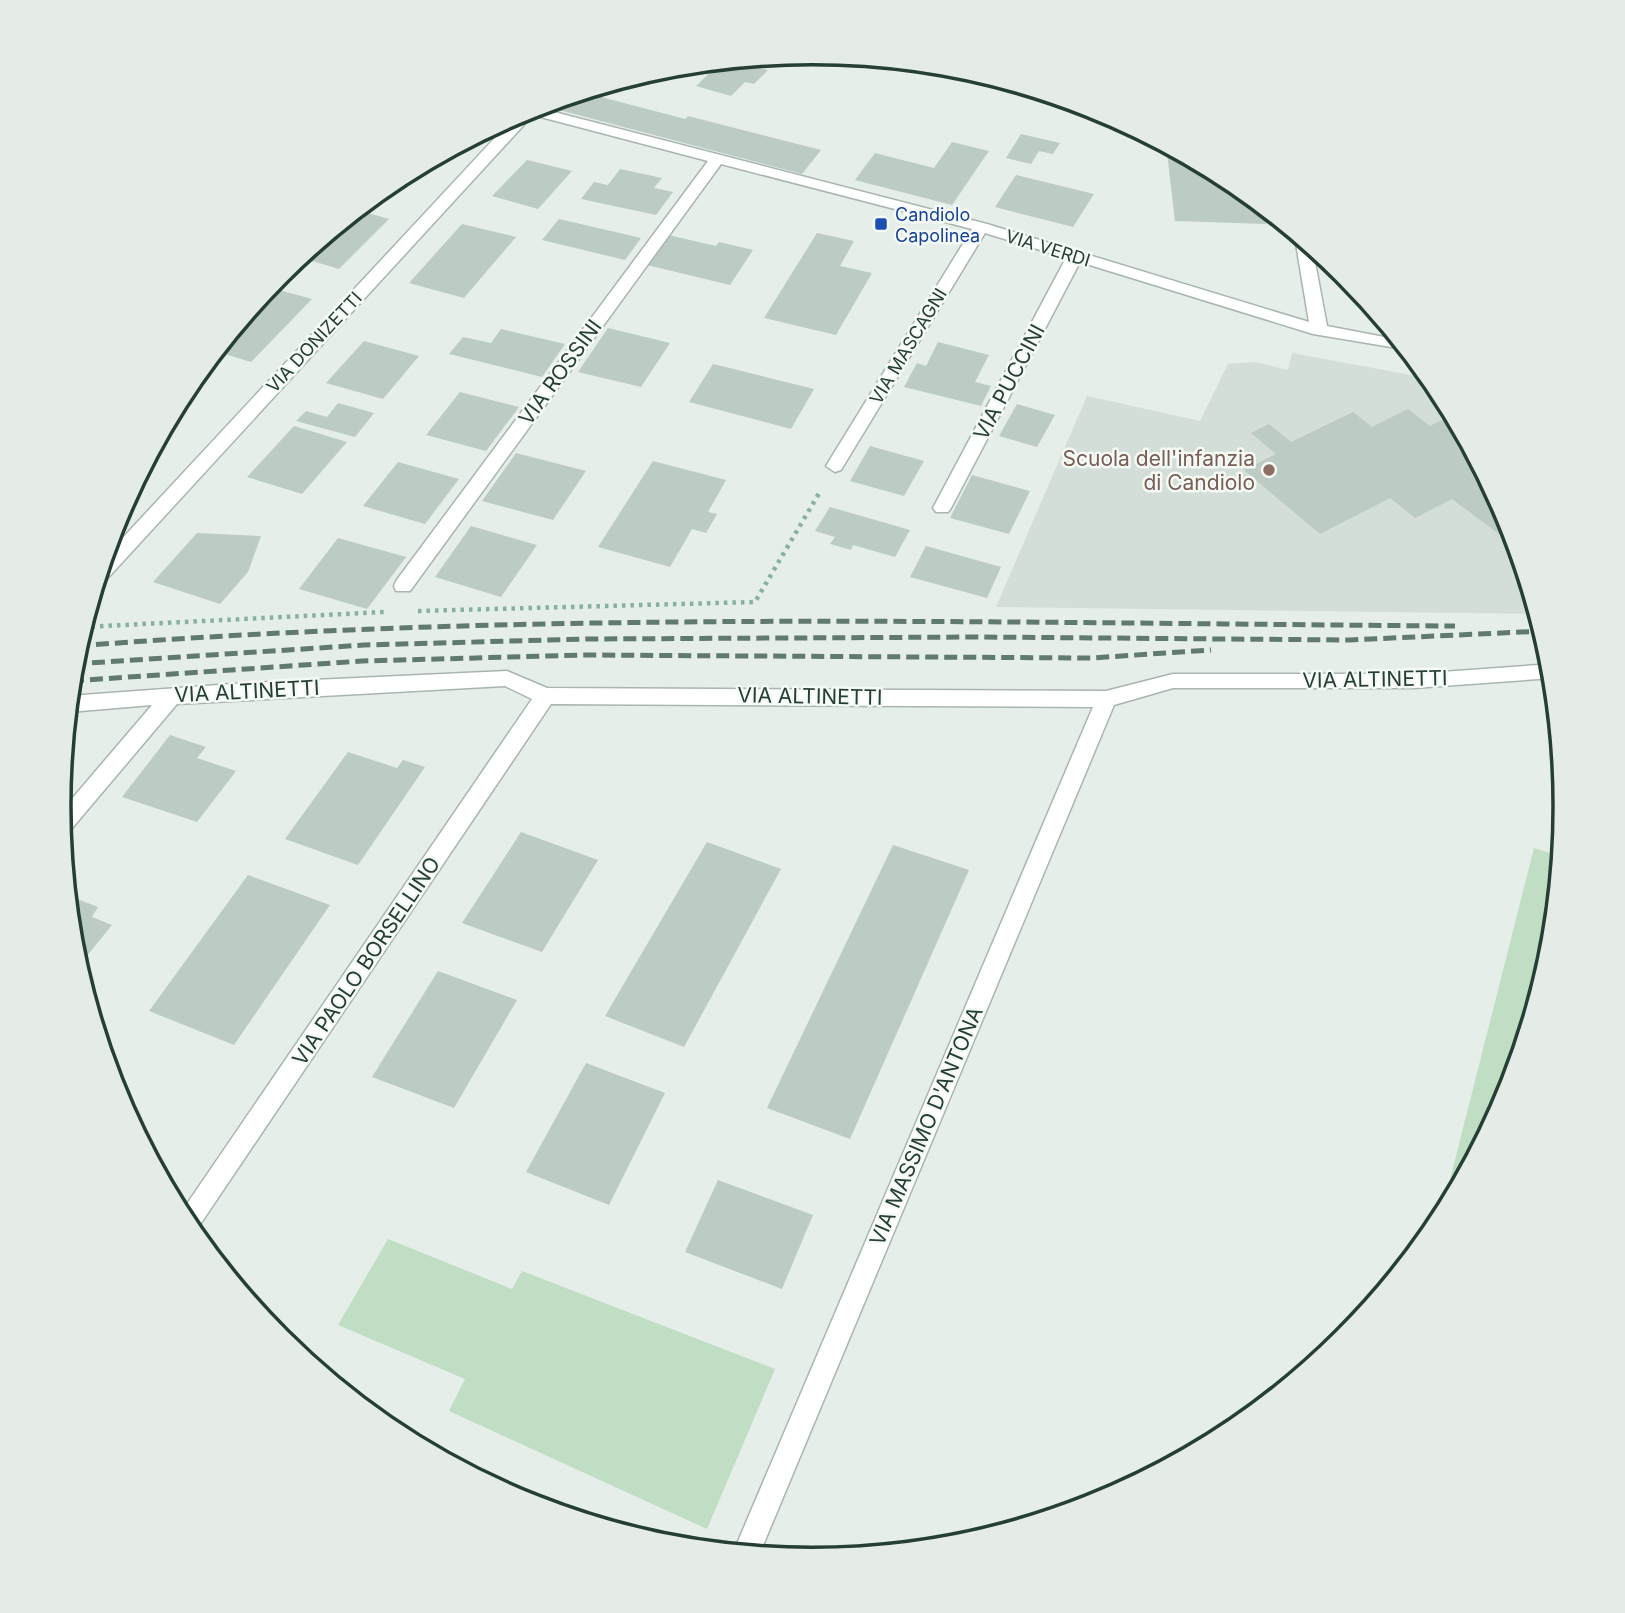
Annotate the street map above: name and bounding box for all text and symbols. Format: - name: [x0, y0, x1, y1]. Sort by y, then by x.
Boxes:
- place label: Candiolo Capolinea: [895, 204, 980, 246]
- marker: Candiolo Capolinea: [873, 216, 889, 232]
- street label: VIA VERDI: [1003, 225, 1093, 271]
- street label: VIA MASCAGNI: [865, 284, 951, 408]
- street label: VIA DONIZETTI: [262, 287, 366, 397]
- street label: VIA ROSSINI: [513, 314, 607, 430]
- street label: VIA PUCCINI: [968, 320, 1050, 444]
- place label: Scuola dell'infanzia di Candiolo: [1063, 446, 1255, 495]
- marker: Scuola dell'infanzia di Candiolo: [1261, 462, 1277, 478]
- street label: VIA ALTINETTI: [1302, 665, 1448, 693]
- street label: VIA ALTINETTI: [174, 675, 320, 707]
- street label: VIA ALTINETTI: [737, 682, 883, 710]
- street label: VIA PAOLO BORSELLINO: [287, 852, 445, 1070]
- street label: VIA MASSIMO D'ANTONA: [864, 1003, 988, 1249]

